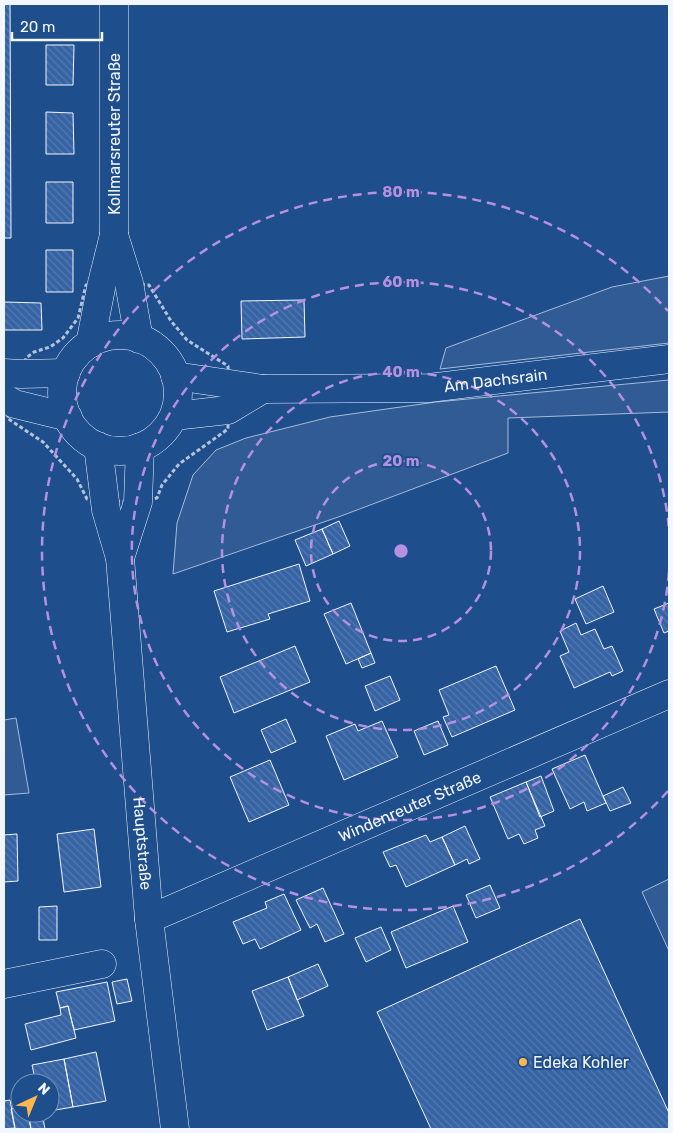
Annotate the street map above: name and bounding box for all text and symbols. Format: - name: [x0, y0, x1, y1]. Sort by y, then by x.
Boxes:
- scale bar: [12, 10, 102, 42]
- text: 20 m: [20, 18, 55, 36]
- street label: Kollmarsreuter Straße: [105, 53, 124, 215]
- text: 80 m: [382, 183, 420, 201]
- text: 60 m: [383, 273, 419, 291]
- text: 40 m: [382, 363, 420, 381]
- street label: Am Dachsrain: [443, 364, 548, 396]
- text: 20 m: [383, 452, 419, 470]
- centre of rings: [392, 542, 410, 560]
- street label: Windenreuter Straße: [335, 767, 484, 845]
- street label: Hauptstraße: [130, 796, 156, 891]
- place label: Edeka Kohler: [533, 1053, 629, 1072]
- marker: Edeka Kohler: [517, 1056, 529, 1068]
- north arrow: [10, 1073, 60, 1123]
- text: N: [34, 1079, 53, 1099]

